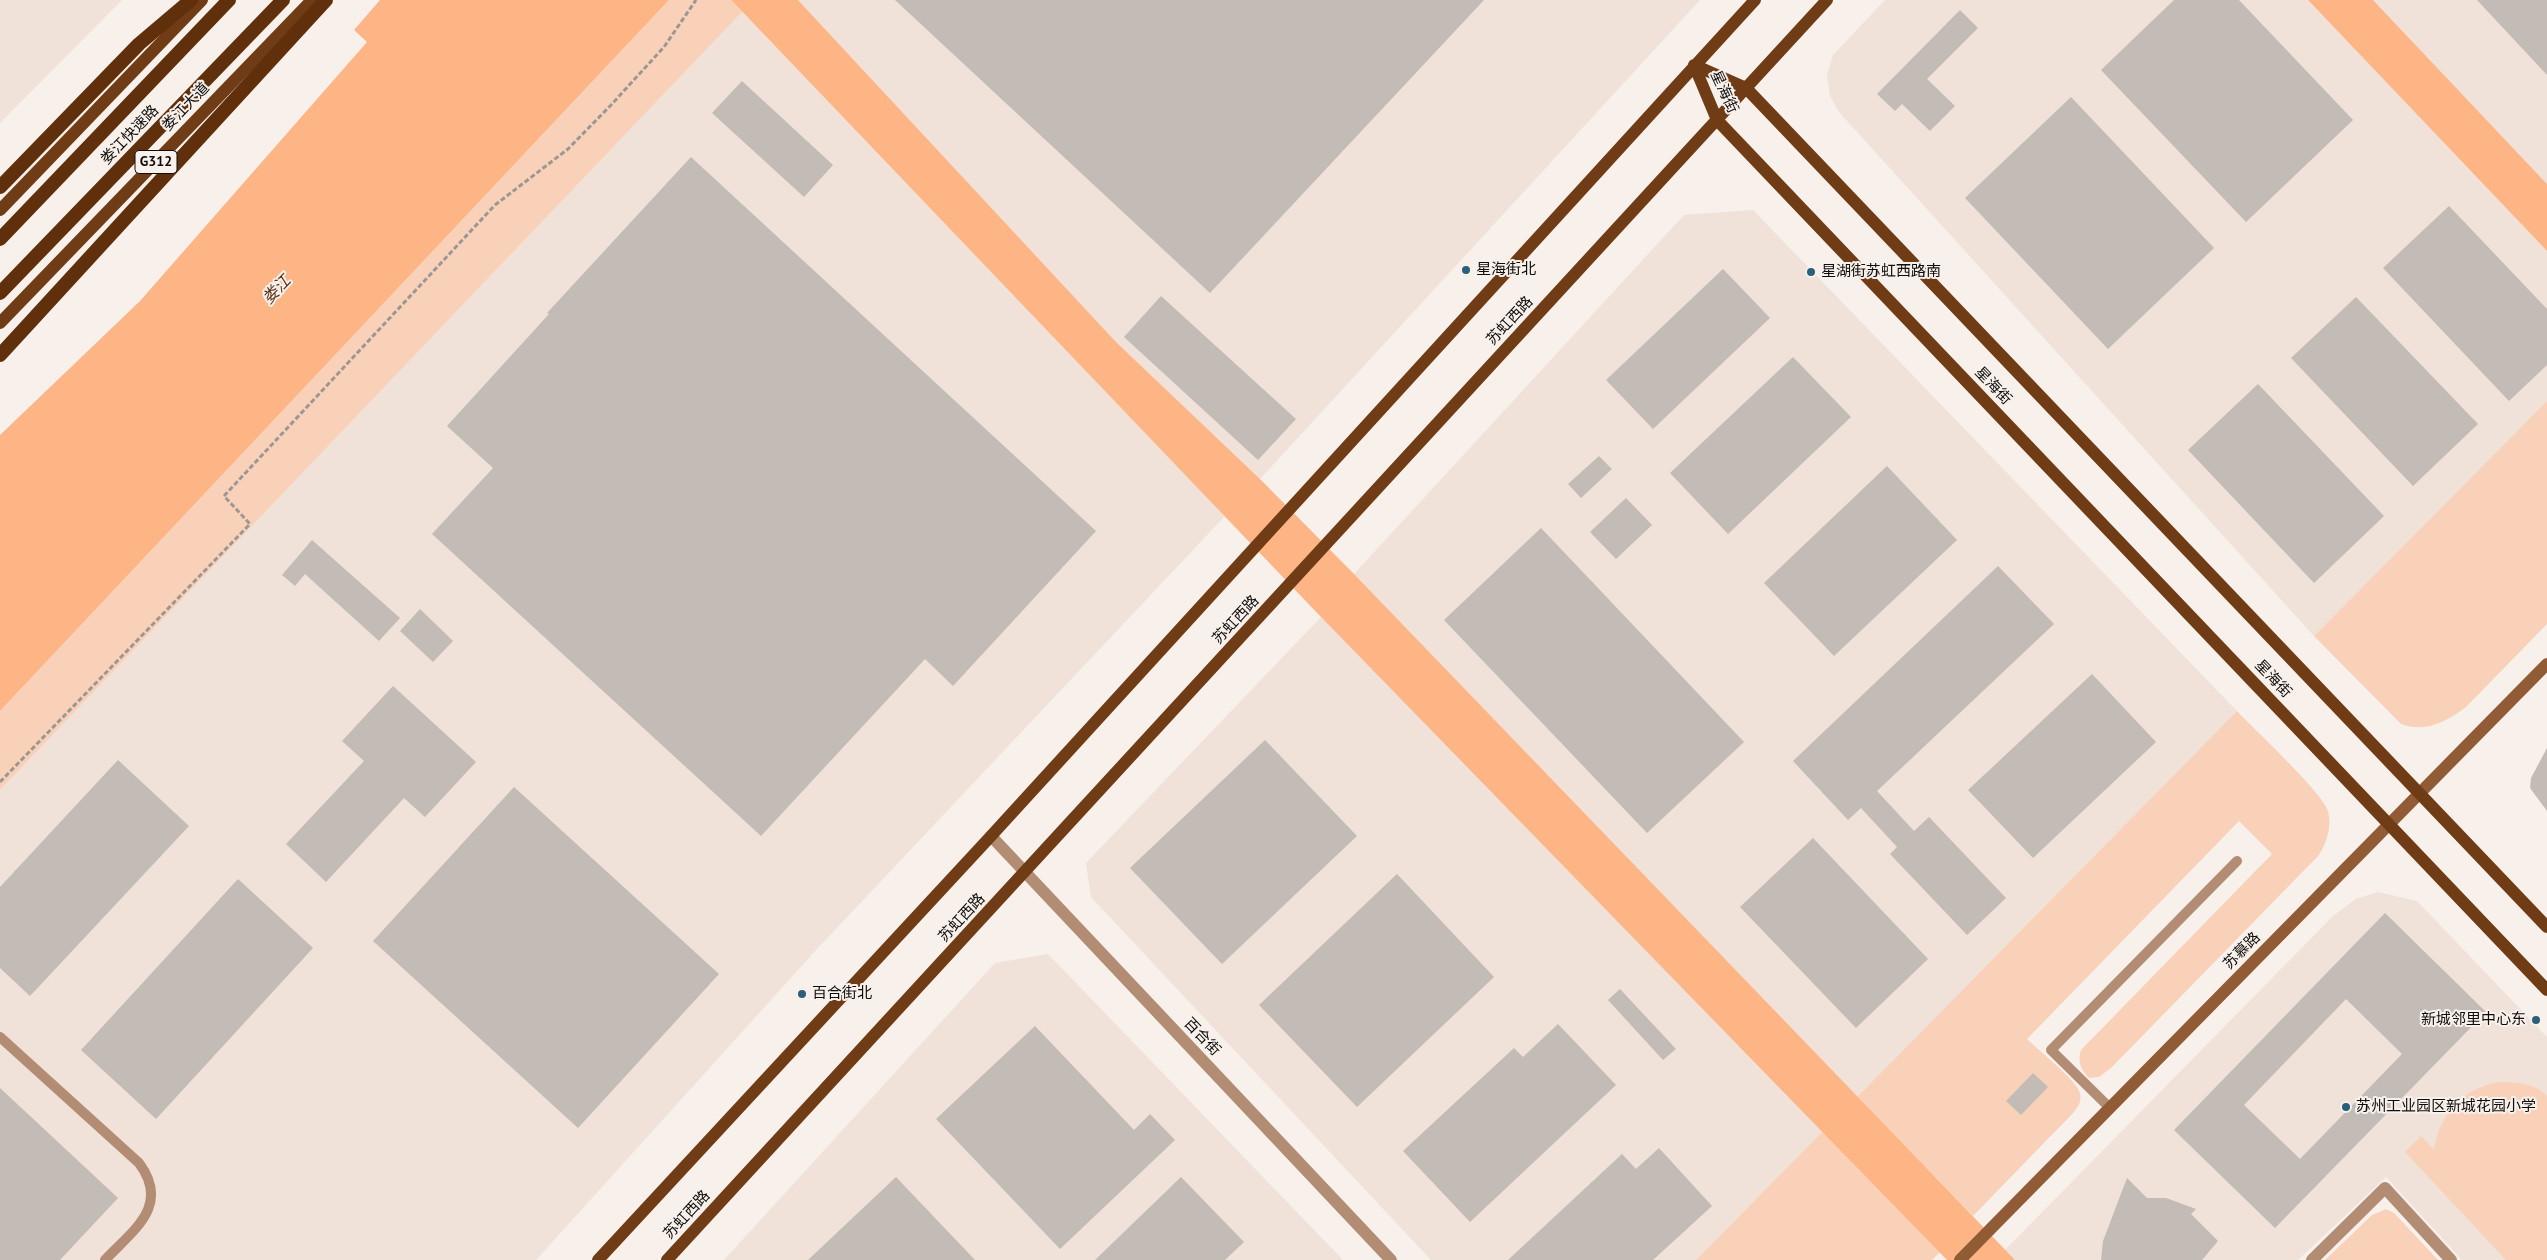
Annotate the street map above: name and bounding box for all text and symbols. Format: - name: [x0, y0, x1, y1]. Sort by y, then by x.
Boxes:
- street label: 星海街: [1706, 68, 1742, 116]
- street label: 娄江大道: [159, 79, 213, 135]
- street label: 娄江快速路: [97, 102, 163, 168]
- road number: G312: [135, 150, 177, 173]
- place label: 星海街北: [1476, 261, 1536, 279]
- place label: 星湖街苏虹西路南: [1821, 263, 1941, 281]
- marker: 星海街北: [1460, 264, 1472, 276]
- marker: 星湖街苏虹西路南: [1805, 266, 1817, 278]
- water label: 娄江: [259, 272, 295, 308]
- street label: 苏虹西路: [1483, 293, 1537, 349]
- street label: 星海街: [1971, 364, 2015, 408]
- street label: 苏虹西路: [1209, 592, 1263, 648]
- street label: 星海街: [2251, 657, 2295, 701]
- street label: 苏虹西路: [935, 890, 989, 946]
- street label: 苏慕路: [2220, 929, 2264, 973]
- place label: 百合街北: [812, 985, 872, 1003]
- marker: 百合街北: [796, 988, 808, 1000]
- place label: 新城邻里中心东: [2421, 1011, 2526, 1029]
- marker: 新城邻里中心东: [2530, 1014, 2542, 1026]
- street label: 百合街: [1180, 1015, 1224, 1059]
- place label: 苏州工业园区新城花园小学: [2356, 1098, 2536, 1116]
- marker: 苏州工业园区新城花园小学: [2340, 1101, 2352, 1113]
- street label: 苏虹西路: [660, 1187, 714, 1243]

